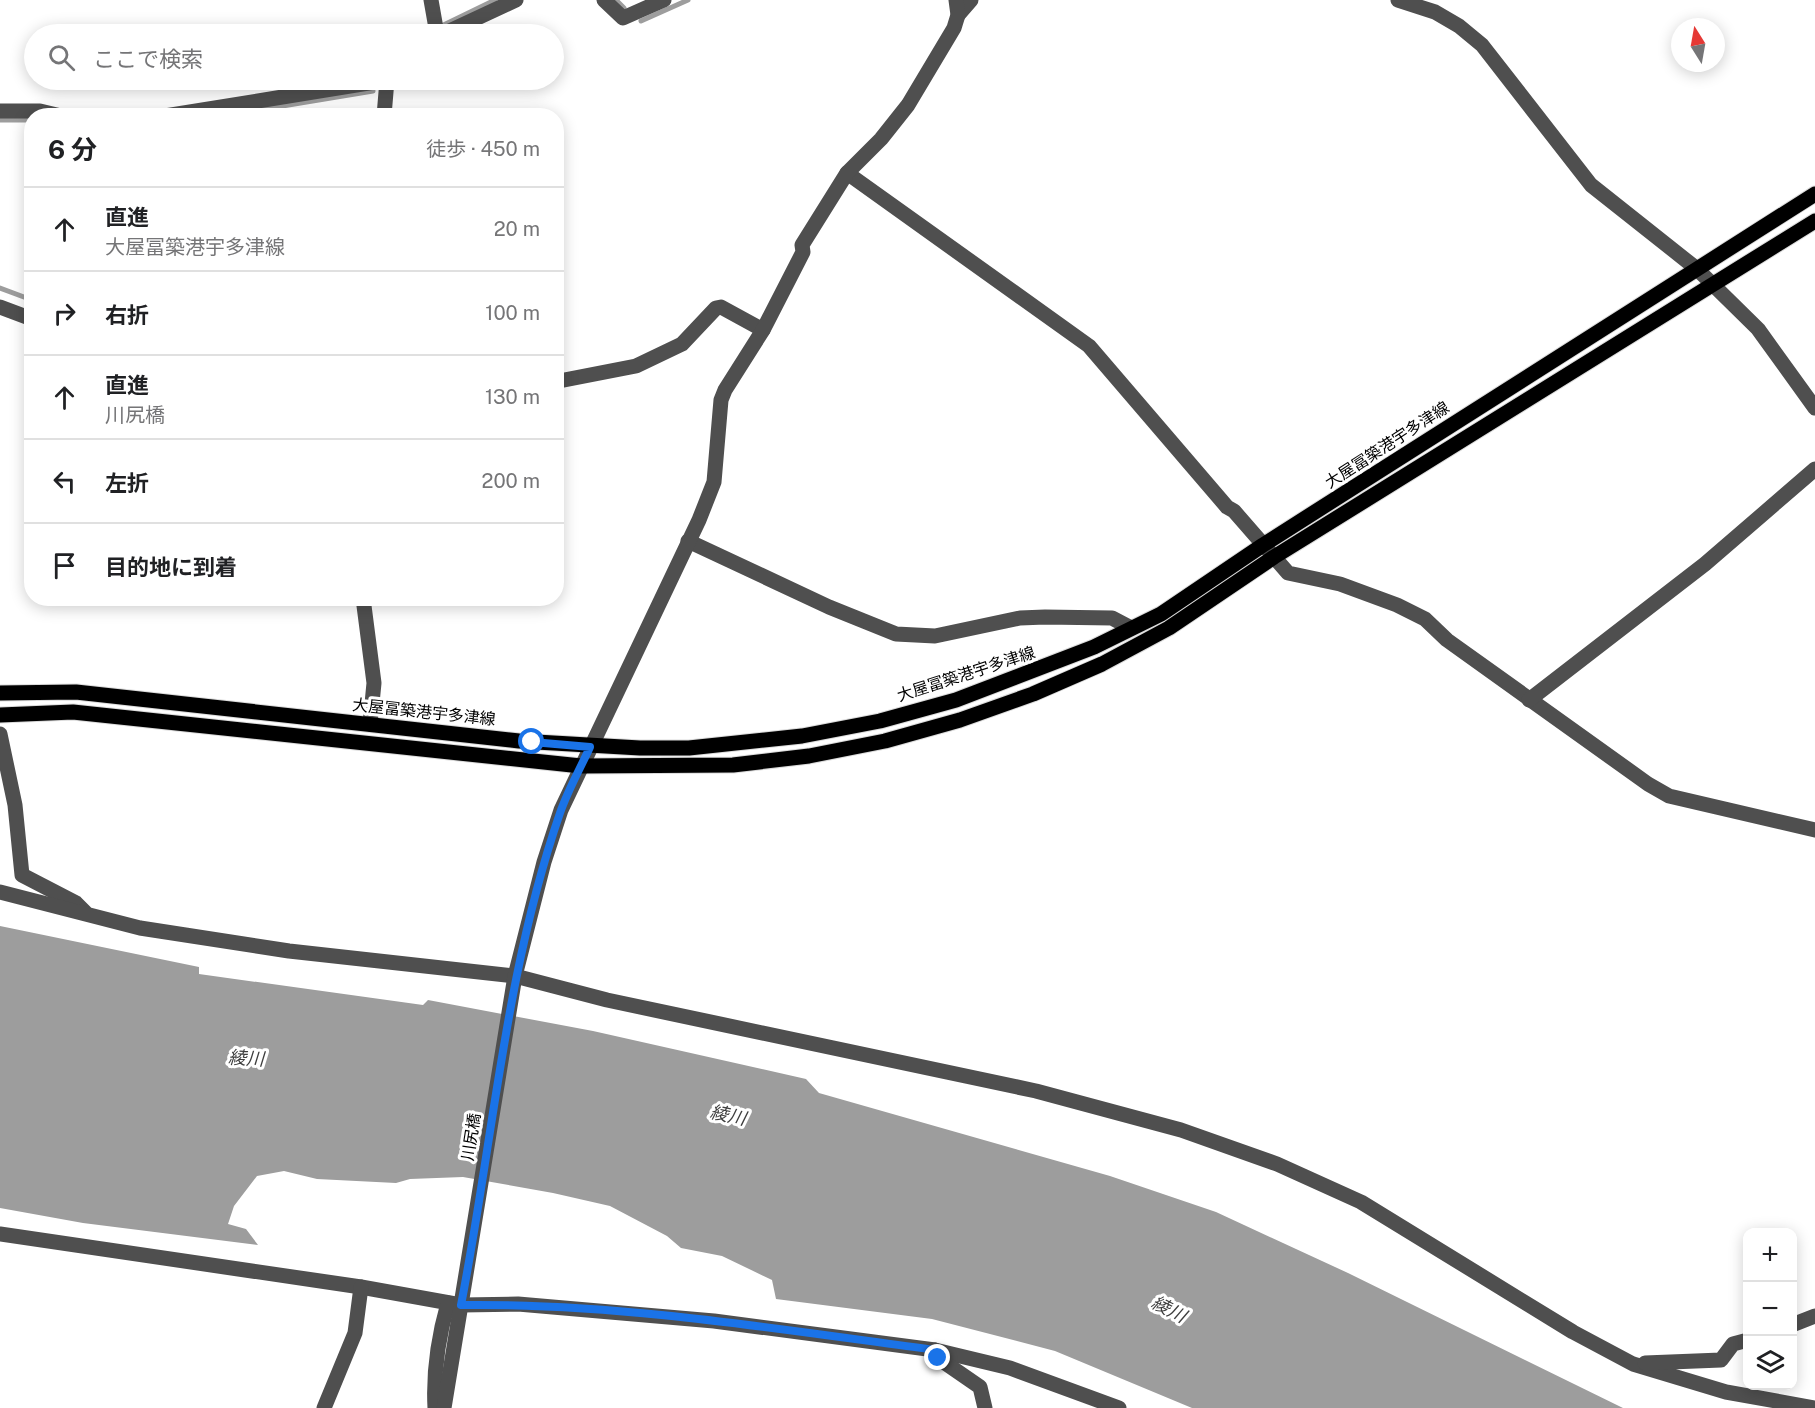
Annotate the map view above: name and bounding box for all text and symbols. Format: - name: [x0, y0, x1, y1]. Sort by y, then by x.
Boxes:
- north arrow: [1671, 18, 1725, 72]
- search box: [24, 24, 564, 90]
- icon: search: [45, 41, 78, 74]
- text: ここで検索: [93, 46, 203, 72]
- text: 6 分: [48, 134, 97, 165]
- text: 徒歩 · 450 m: [426, 137, 540, 161]
- text: 直進: [105, 204, 149, 230]
- icon: ahead: [48, 213, 81, 246]
- text: 20 m: [494, 217, 540, 241]
- text: 大屋冨築港宇多津線: [105, 235, 285, 259]
- icon: right: [48, 297, 81, 330]
- text: 100 m: [485, 301, 540, 325]
- text: 右折: [105, 302, 149, 328]
- text: 直進: [105, 372, 149, 398]
- icon: ahead: [48, 381, 81, 414]
- text: 130 m: [485, 385, 540, 409]
- street label: 大屋冨築港宇多津線: [1321, 398, 1453, 492]
- text: 川尻橋: [105, 403, 165, 427]
- icon: left: [48, 465, 81, 498]
- text: 200 m: [482, 469, 540, 493]
- text: 左折: [105, 470, 149, 496]
- icon: arrive: [48, 549, 81, 582]
- text: 目的地に到着: [105, 554, 237, 580]
- street label: 大屋冨築港宇多津線: [895, 643, 1037, 705]
- street label: 大屋冨築港宇多津線: [351, 695, 497, 729]
- route start: [518, 728, 544, 754]
- water label: 綾川: [227, 1047, 267, 1070]
- water label: 綾川: [708, 1101, 750, 1129]
- street label: 川尻橋: [458, 1112, 484, 1162]
- map controls: [1743, 1228, 1797, 1390]
- button: +: [1743, 1228, 1797, 1282]
- button: −: [1743, 1282, 1797, 1336]
- water label: 綾川: [1148, 1291, 1192, 1327]
- button: layers: [1743, 1336, 1797, 1390]
- route end: [924, 1344, 950, 1370]

